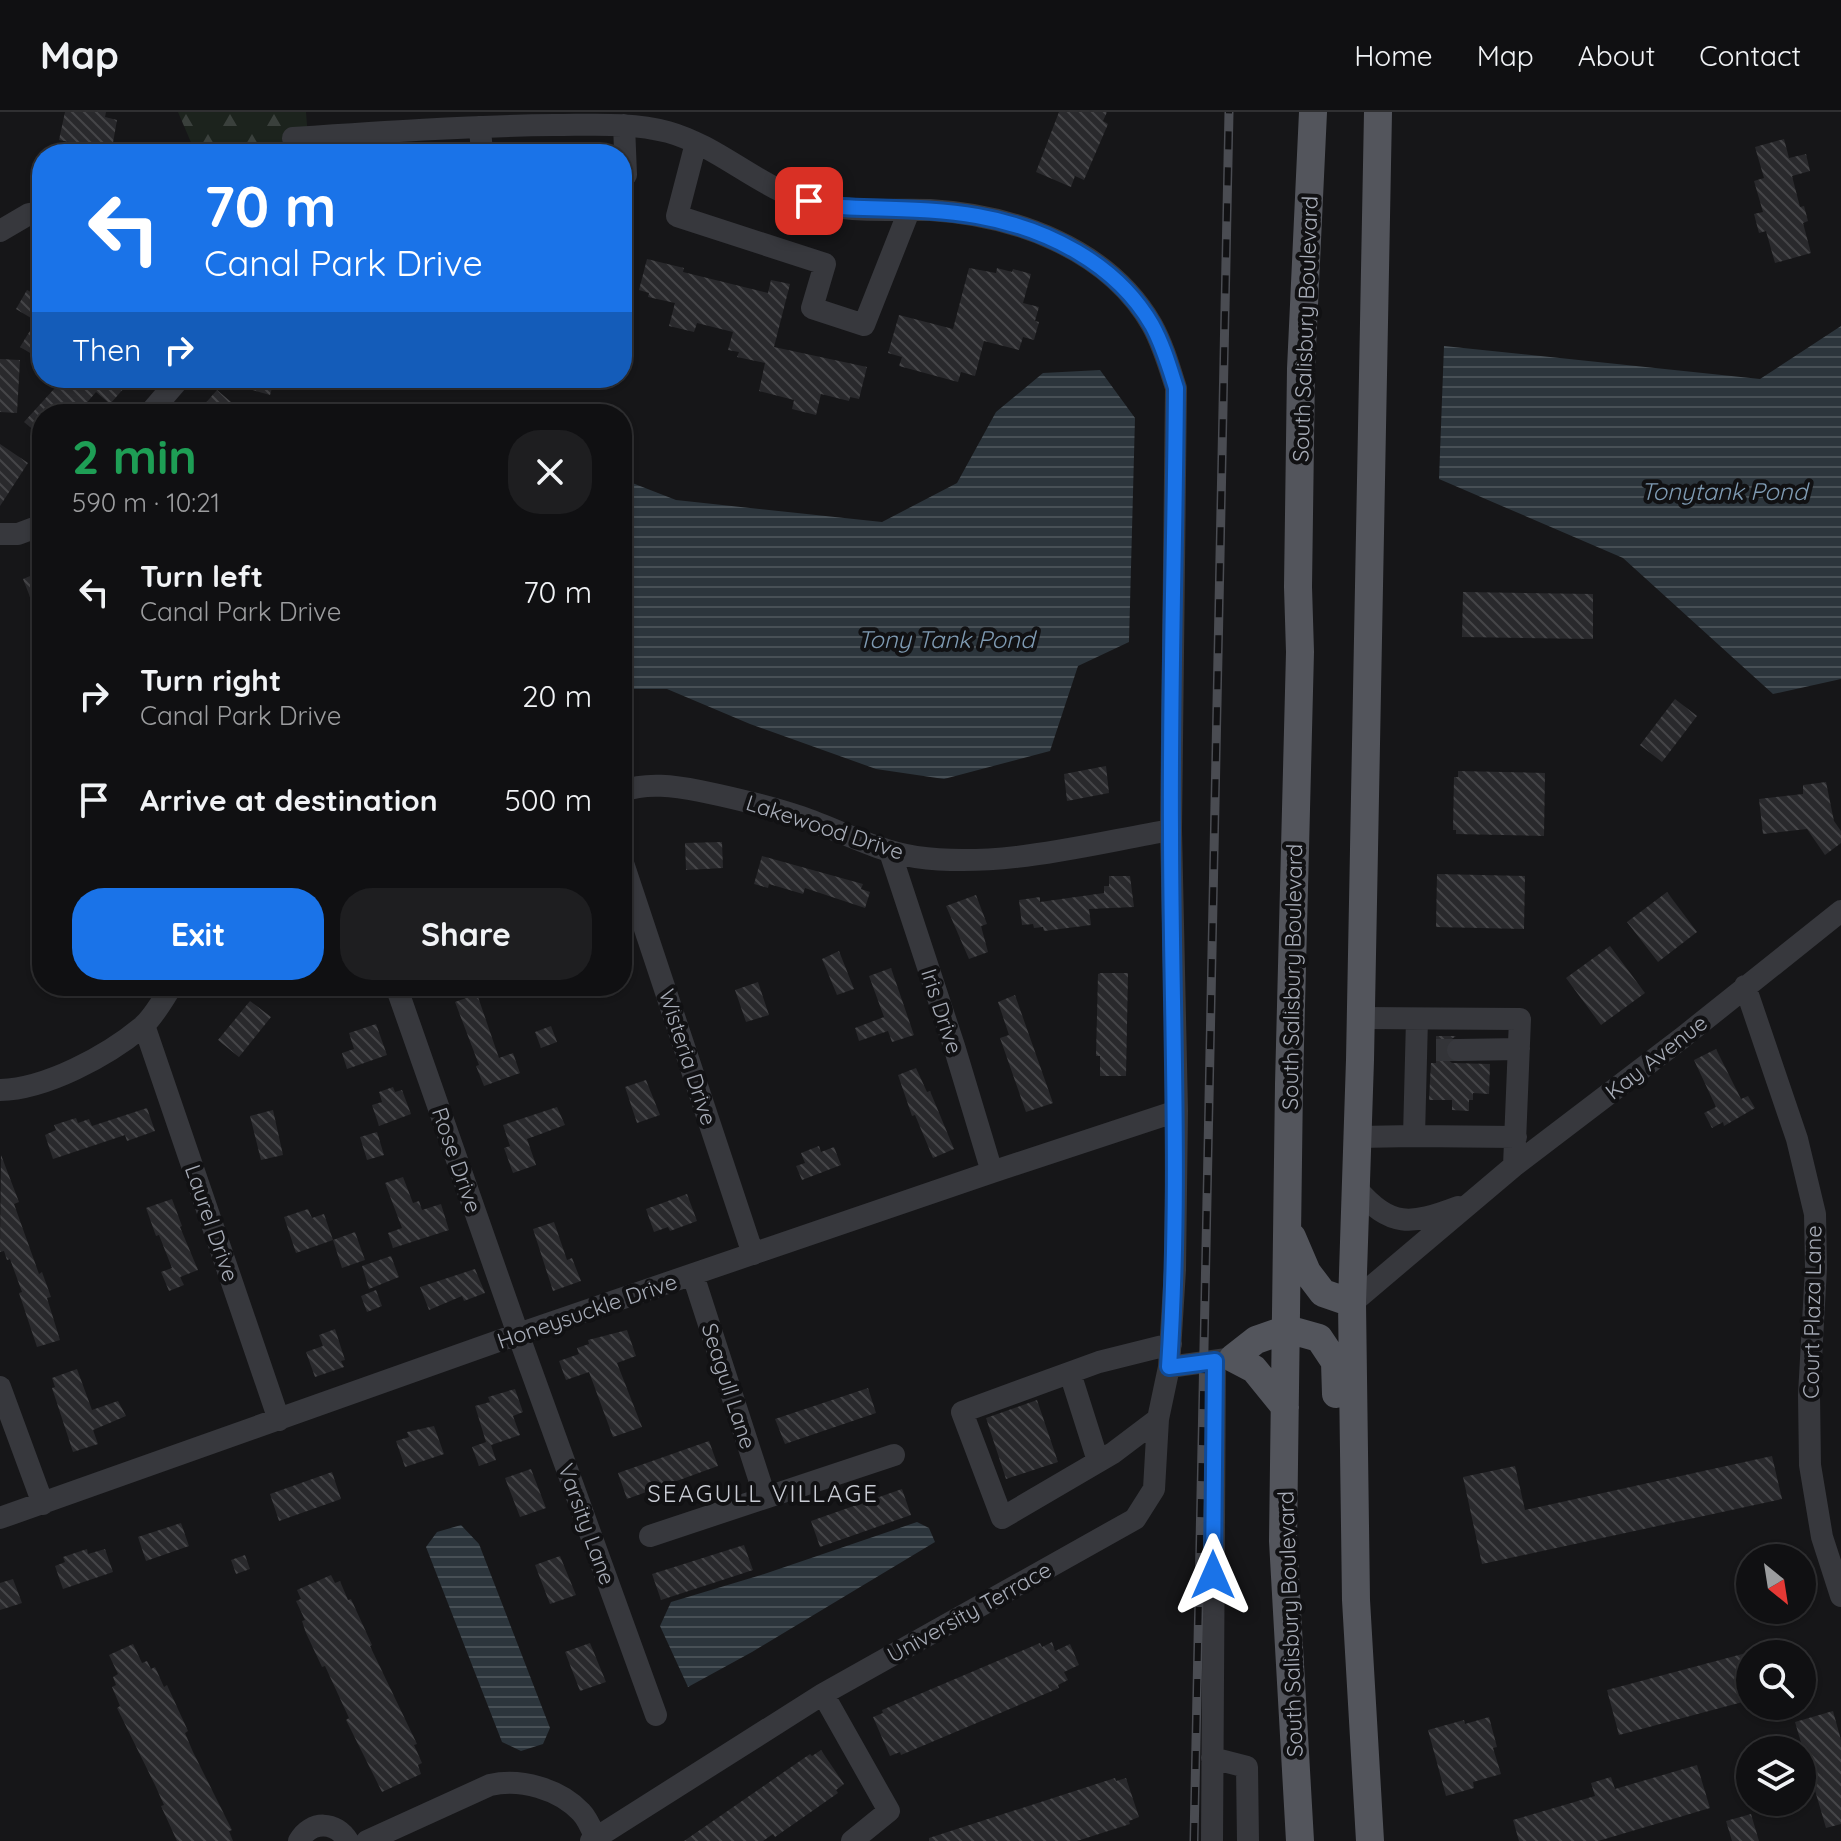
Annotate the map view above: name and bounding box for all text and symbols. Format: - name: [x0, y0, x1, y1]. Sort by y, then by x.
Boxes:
- text: Map: [40, 31, 119, 79]
- text: Home: [1354, 38, 1433, 73]
- text: Map: [1477, 38, 1534, 73]
- text: About: [1578, 38, 1655, 73]
- text: Contact: [1699, 38, 1801, 73]
- pin: [775, 167, 843, 235]
- text: 70 m: [204, 171, 336, 241]
- icon: left: [72, 176, 176, 280]
- icon: arrive: [787, 179, 831, 223]
- street label: South Salisbury Boulevard: [1286, 195, 1324, 463]
- text: Canal Park Drive: [204, 240, 483, 285]
- icon: right: [157, 328, 201, 372]
- text: Then: [72, 331, 141, 369]
- text: 2 min: [72, 426, 197, 486]
- button: close: [508, 430, 592, 514]
- water label: Tonytank Pond: [1641, 476, 1811, 506]
- text: 590 m · 10:21: [72, 486, 220, 519]
- text: Turn left: [140, 557, 263, 595]
- icon: left: [72, 570, 116, 614]
- text: 70 m: [523, 573, 592, 611]
- text: Canal Park Drive: [140, 595, 341, 628]
- water label: Tony Tank Pond: [858, 624, 1038, 654]
- text: Turn right: [140, 661, 281, 699]
- icon: right: [72, 674, 116, 718]
- text: 20 m: [522, 677, 592, 715]
- text: Canal Park Drive: [140, 699, 341, 732]
- icon: arrive: [72, 778, 116, 822]
- text: Arrive at destination: [140, 781, 438, 819]
- text: 500 m: [504, 781, 592, 819]
- street label: Lakewood Drive: [743, 788, 907, 866]
- street label: South Salisbury Boulevard: [1276, 844, 1308, 1110]
- button: Exit: [72, 888, 324, 980]
- button: Share: [340, 888, 592, 980]
- street label: Iris Drive: [915, 965, 969, 1057]
- street label: Wisteria Drive: [653, 985, 723, 1129]
- street label: Kay Avenue: [1599, 1008, 1713, 1106]
- street label: Rose Drive: [426, 1104, 488, 1216]
- street label: Laurel Drive: [179, 1161, 245, 1285]
- street label: Court Plaza Lane: [1796, 1225, 1828, 1399]
- street label: Honeysuckle Drive: [493, 1267, 681, 1355]
- street label: Seagull Lane: [696, 1320, 762, 1452]
- street label: Varsity Lane: [552, 1459, 622, 1589]
- district label: SEAGULL VILLAGE: [647, 1478, 879, 1508]
- street label: South Salisbury Boulevard: [1271, 1490, 1309, 1758]
- position arrow: [1171, 1533, 1255, 1617]
- north arrow: [1736, 1544, 1816, 1624]
- map controls: [1736, 1544, 1816, 1816]
- street label: University Terrace: [882, 1555, 1056, 1669]
- button: search: [1736, 1640, 1816, 1720]
- button: layers: [1736, 1736, 1816, 1816]

